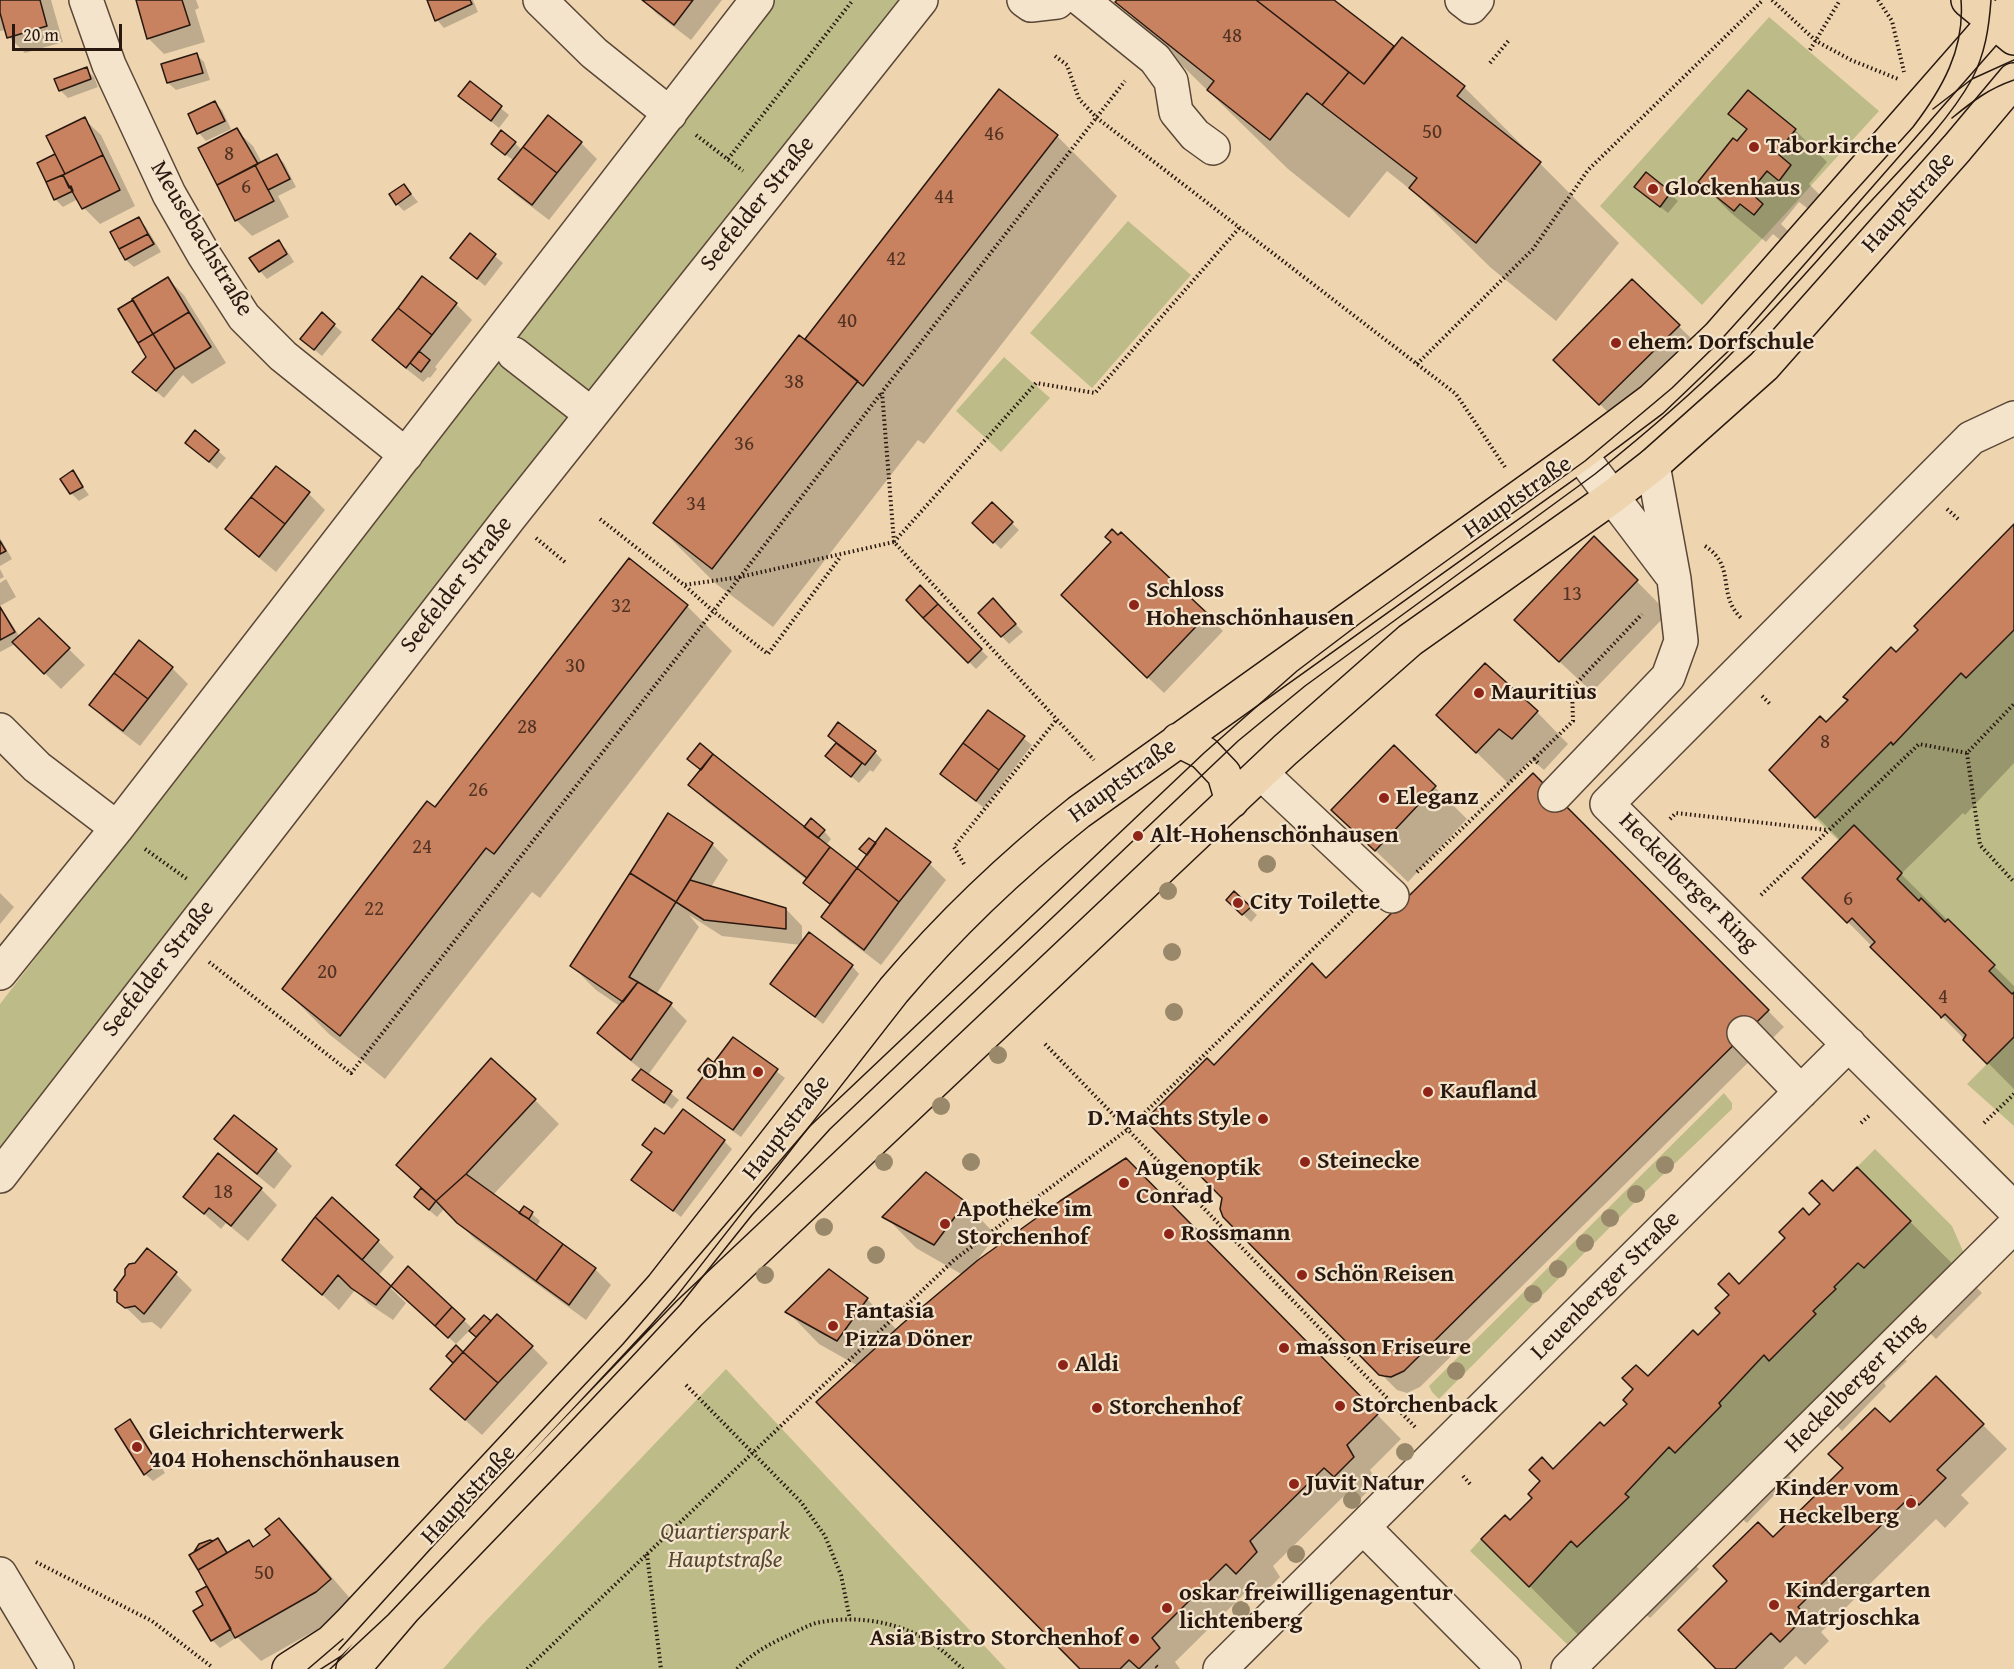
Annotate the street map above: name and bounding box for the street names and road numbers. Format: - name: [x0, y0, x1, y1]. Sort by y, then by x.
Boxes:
- street label: Seefelder Straße: [695, 131, 821, 277]
- street label: Hauptstraße: [1856, 147, 1962, 259]
- street label: Meusebachstraße: [143, 156, 259, 322]
- street label: Hauptstraße: [1458, 450, 1578, 546]
- street label: Seefelder Straße: [395, 511, 519, 659]
- street label: Hauptstraße: [1064, 732, 1182, 830]
- street label: Heckelberger Ring: [1612, 807, 1764, 959]
- street label: Seefelder Straße: [97, 895, 221, 1043]
- street label: Hauptstraße: [737, 1069, 837, 1187]
- street label: Leuenberger Straße: [1525, 1205, 1687, 1367]
- street label: Heckelberger Ring: [1779, 1308, 1931, 1460]
- street label: Hauptstraße: [415, 1439, 523, 1551]

